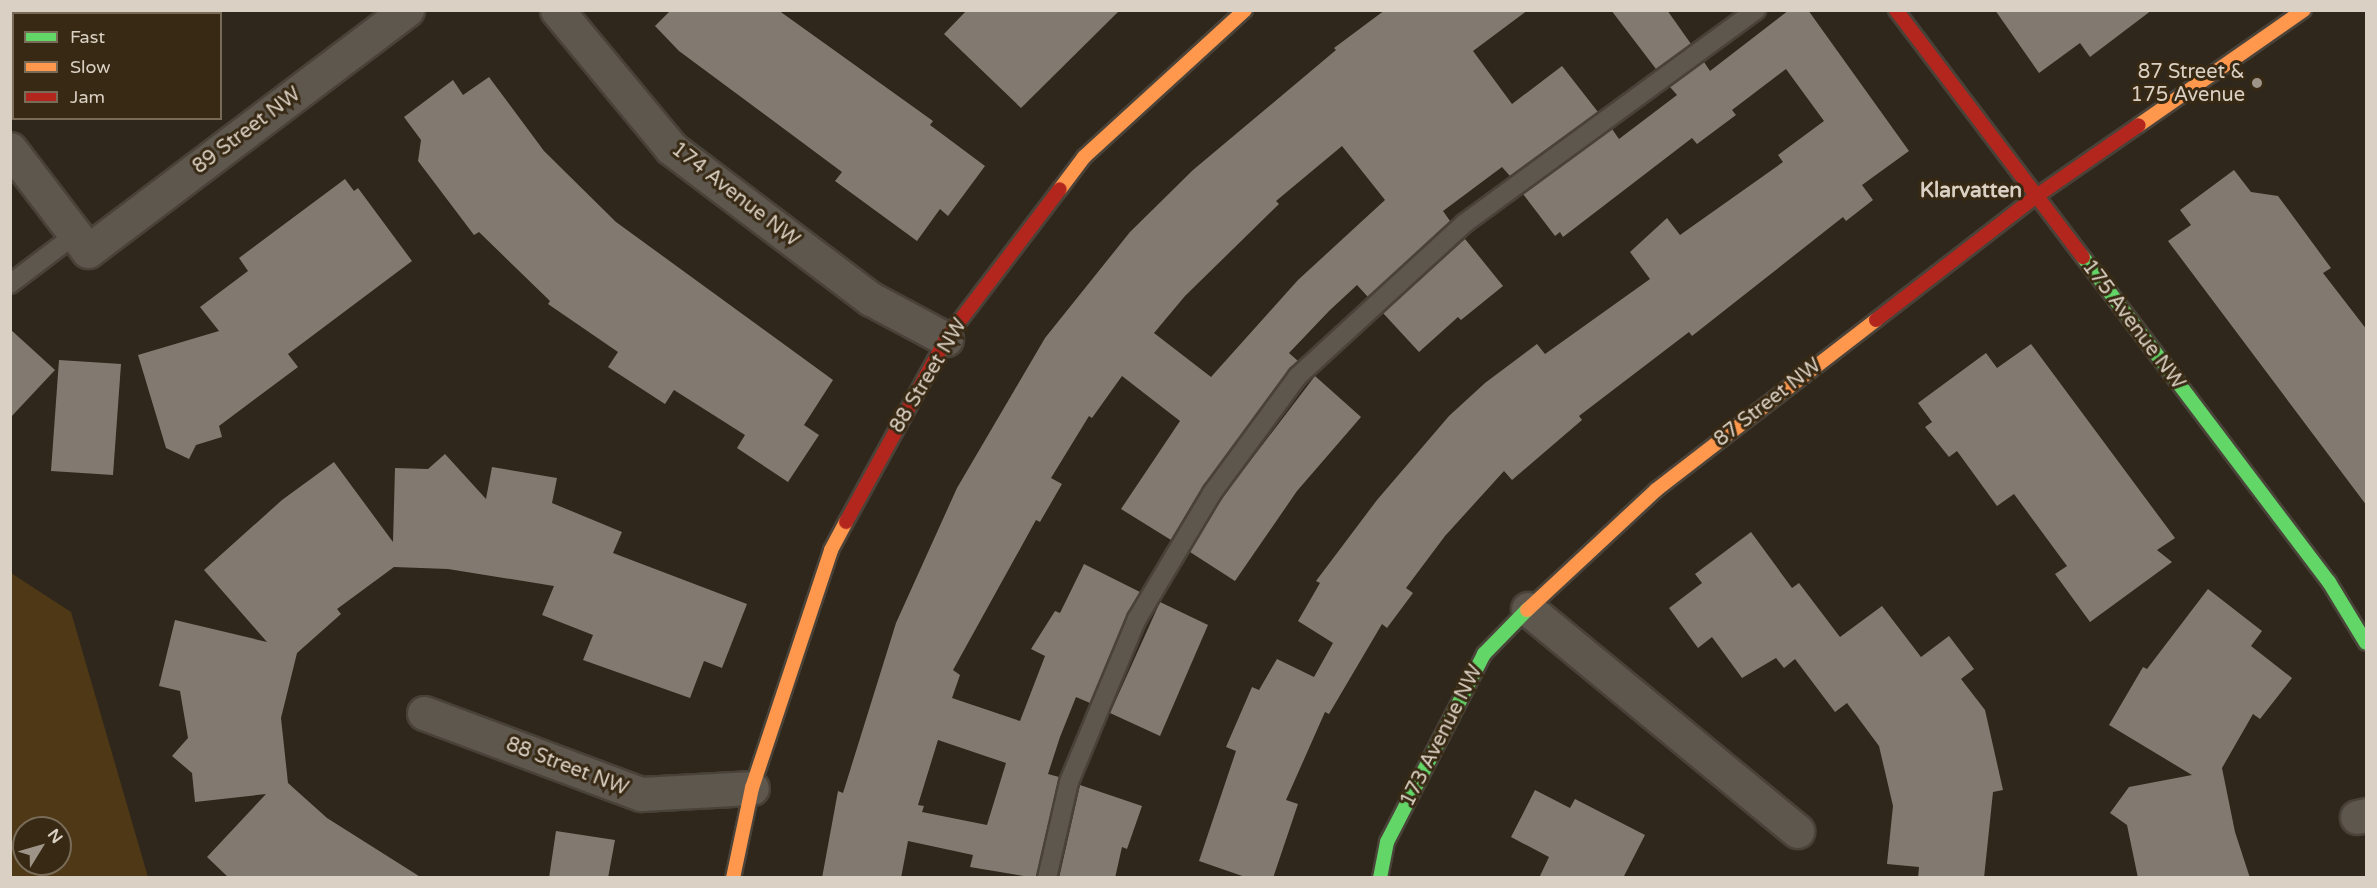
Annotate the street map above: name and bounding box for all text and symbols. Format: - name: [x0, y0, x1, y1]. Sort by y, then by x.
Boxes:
- legend: [12, 12, 222, 120]
- text: Fast: [70, 26, 105, 48]
- text: Slow: [70, 56, 111, 78]
- place label: 87 Street & 175 Avenue: [2131, 60, 2245, 107]
- marker: 87 Street & 175 Avenue: [2250, 76, 2264, 90]
- street label: 89 Street NW: [188, 83, 306, 179]
- text: Jam: [70, 86, 105, 108]
- street label: 174 Avenue NW: [666, 138, 804, 252]
- district label: Klarvatten: [1920, 178, 2022, 204]
- street label: 175 Avenue NW: [2076, 256, 2190, 394]
- street label: 88 Street NW: [886, 315, 972, 437]
- street label: 87 Street NW: [1710, 354, 1826, 452]
- street label: 173 Avenue NW: [1396, 661, 1488, 811]
- street label: 88 Street NW: [503, 733, 631, 801]
- north arrow: [12, 816, 72, 876]
- text: N: [43, 825, 67, 848]

